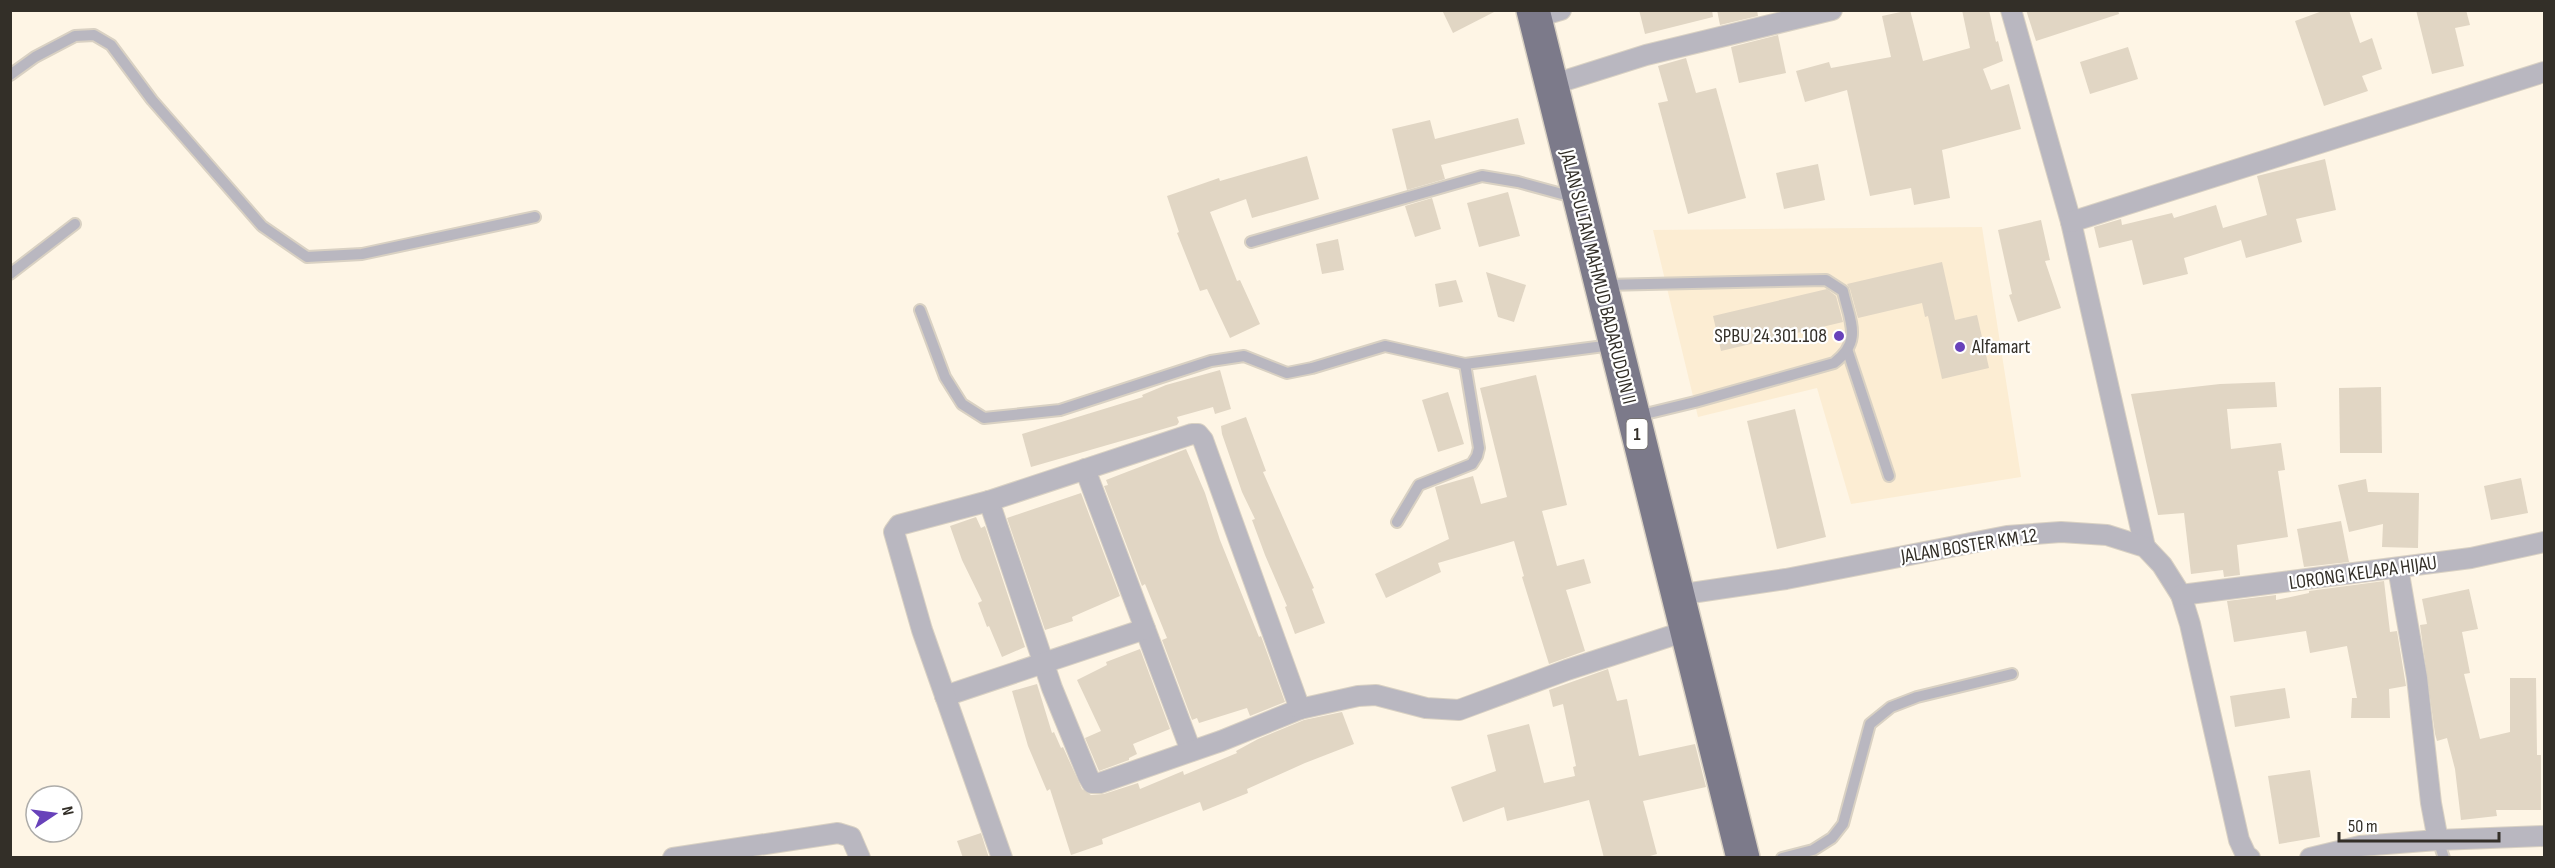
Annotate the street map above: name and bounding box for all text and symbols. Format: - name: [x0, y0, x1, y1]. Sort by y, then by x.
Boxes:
- street label: JALAN SULTAN MAHMUD BADARUDDIN II: [1555, 146, 1641, 407]
- place label: SPBU 24.301.108: [1714, 324, 1827, 348]
- marker: SPBU 24.301.108: [1832, 329, 1846, 343]
- place label: Alfamart: [1971, 335, 2030, 359]
- marker: Alfamart: [1953, 340, 1967, 354]
- road number: 1: [1626, 419, 1648, 449]
- street label: JALAN BOSTER KM 12: [1898, 523, 2039, 569]
- street label: LORONG KELAPA HIJAU: [2288, 551, 2438, 595]
- north arrow: [24, 784, 84, 844]
- text: N: [57, 805, 77, 817]
- scale bar: [2339, 805, 2500, 843]
- text: 50 m: [2348, 816, 2378, 837]

